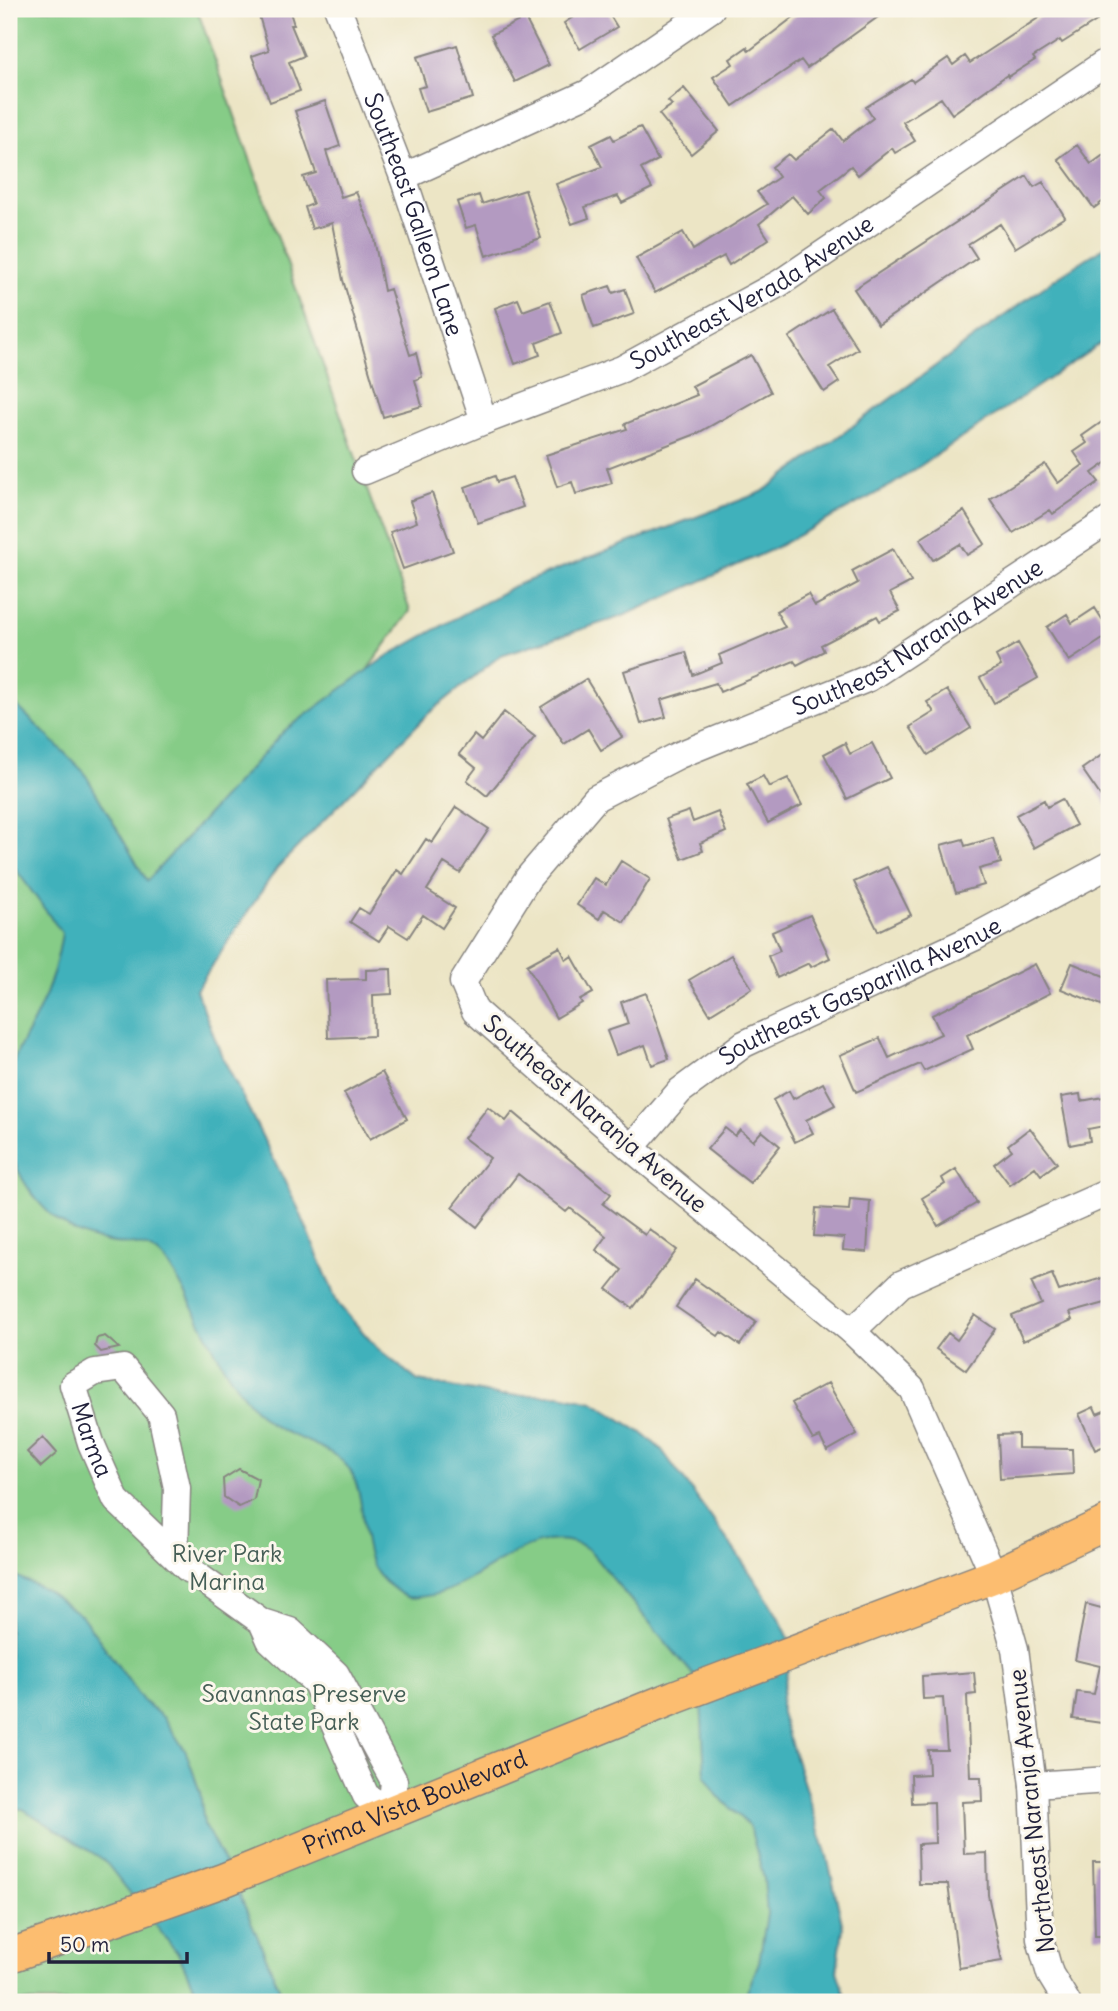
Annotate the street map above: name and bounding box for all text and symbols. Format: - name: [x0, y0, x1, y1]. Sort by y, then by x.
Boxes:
- street label: Southeast Galleon Lane: [358, 88, 471, 340]
- street label: Southeast Verada Avenue: [624, 208, 879, 376]
- street label: Southeast Naranja Avenue: [787, 552, 1048, 722]
- street label: Southeast Gasparilla Avenue: [713, 910, 1006, 1071]
- street label: Southeast Naranja Avenue: [478, 1008, 714, 1219]
- street label: Marma: [65, 1398, 120, 1481]
- park label: River Park Marina: [172, 1538, 282, 1596]
- street label: Northeast Naranja Avenue: [1001, 1668, 1061, 1955]
- park label: Savannas Preserve State Park: [201, 1678, 407, 1736]
- street label: Prima Vista Boulevard: [298, 1743, 531, 1861]
- scale bar: [49, 1920, 187, 1964]
- text: 50 m: [60, 1931, 109, 1958]

